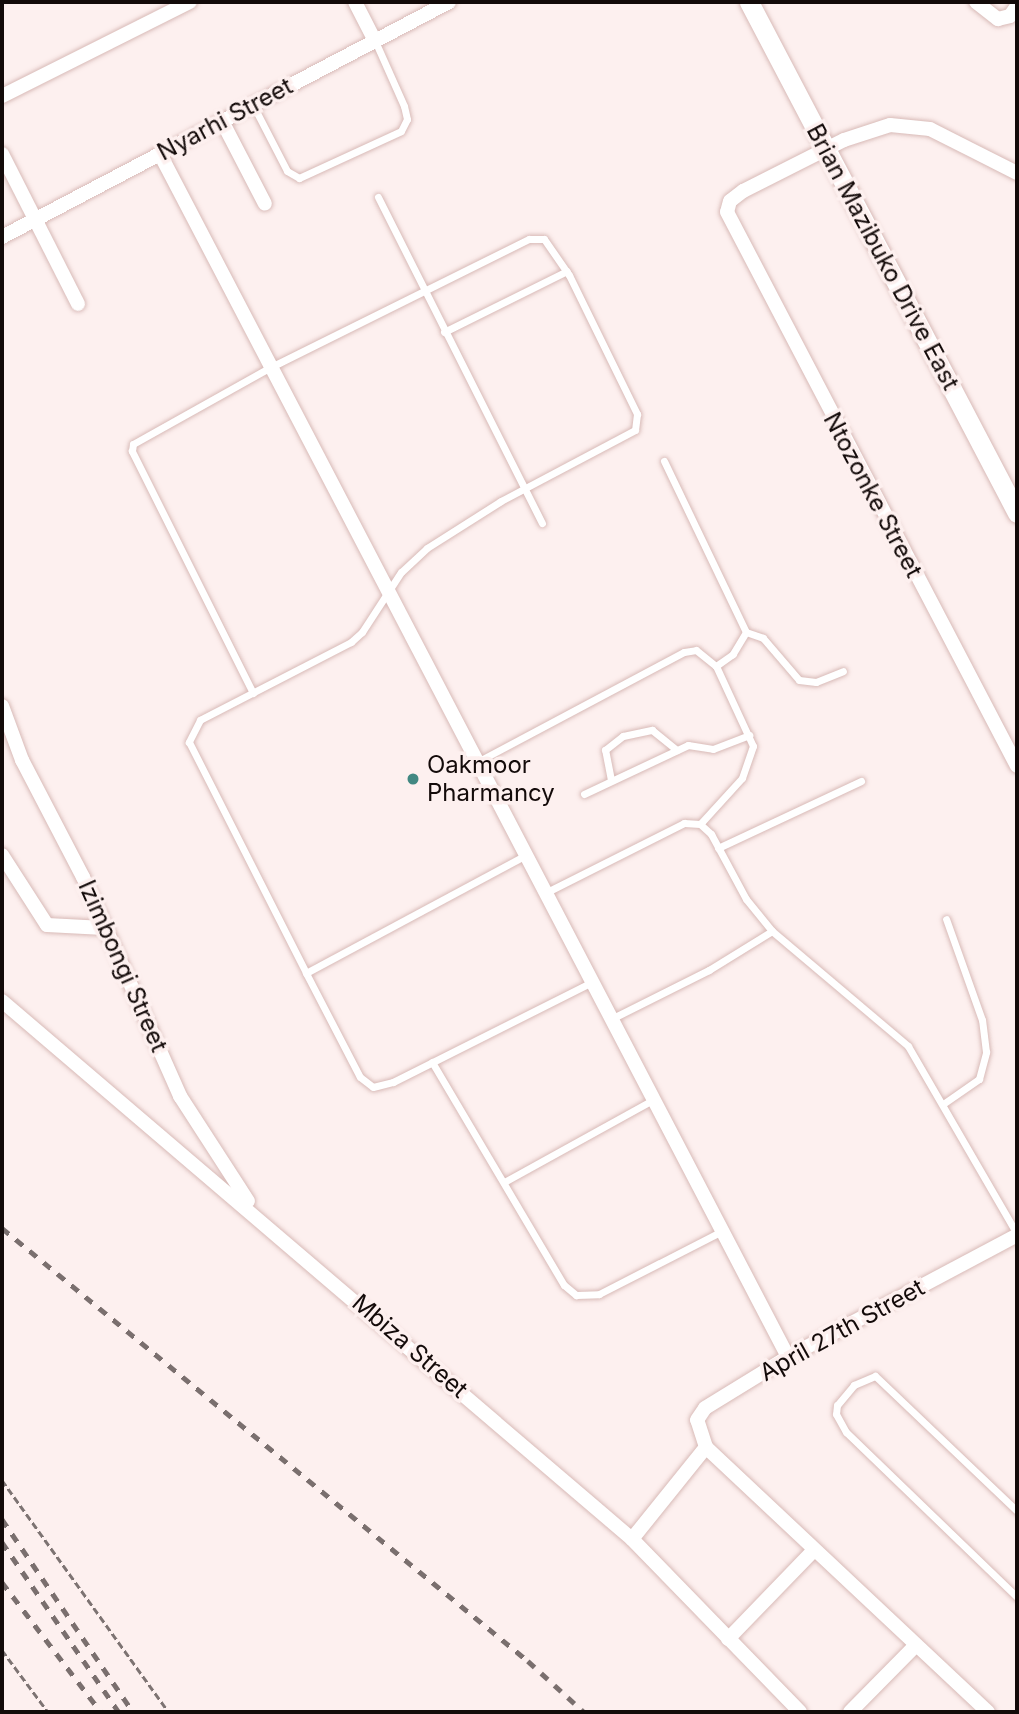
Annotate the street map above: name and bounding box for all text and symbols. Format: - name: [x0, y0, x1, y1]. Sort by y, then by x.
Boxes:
- street label: Nyarhi Street: [152, 71, 298, 167]
- street label: Brian Mazibuko Drive East: [801, 119, 965, 395]
- street label: Ntozonke Street: [817, 408, 929, 582]
- place label: Oakmoor Pharmancy: [427, 751, 555, 807]
- marker: Oakmoor Pharmancy: [405, 771, 421, 787]
- street label: Izimbongi Street: [72, 876, 174, 1056]
- street label: April 27th Street: [755, 1273, 929, 1387]
- street label: Mbiza Street: [346, 1288, 474, 1404]

